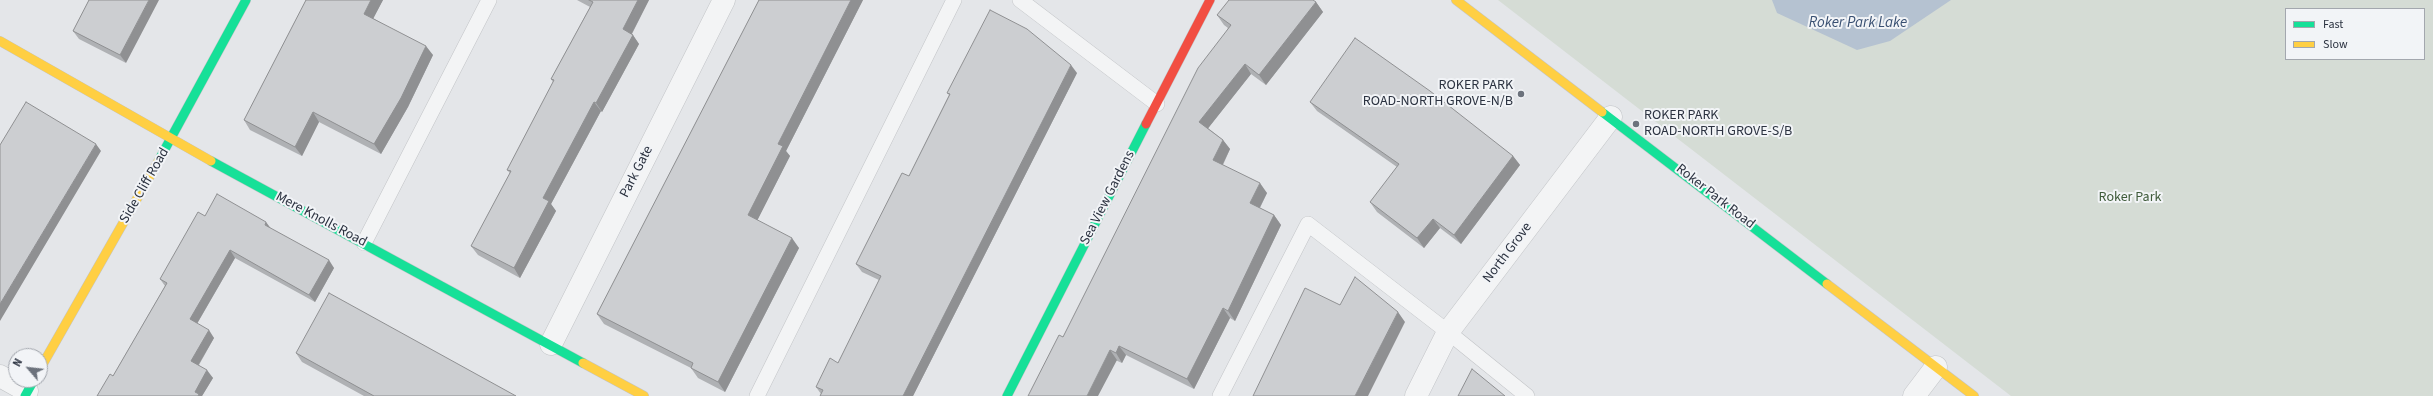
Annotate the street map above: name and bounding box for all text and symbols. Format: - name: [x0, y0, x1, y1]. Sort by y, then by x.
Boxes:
- legend: [2285, 8, 2425, 60]
- water label: Roker Park Lake: [1809, 15, 1907, 33]
- text: Fast: [2323, 16, 2343, 33]
- text: Slow: [2323, 36, 2348, 53]
- place label: ROKER PARK ROAD-NORTH GROVE-N/B: [1363, 78, 1513, 110]
- marker: ROKER PARK ROAD-NORTH GROVE-N/B: [1516, 89, 1526, 99]
- place label: ROKER PARK ROAD-NORTH GROVE-S/B: [1644, 108, 1792, 140]
- marker: ROKER PARK ROAD-NORTH GROVE-S/B: [1631, 119, 1641, 129]
- street label: Park Gate: [617, 143, 657, 201]
- street label: Side Cliff Road: [117, 145, 173, 227]
- street label: Sea View Gardens: [1077, 148, 1139, 248]
- street label: Roker Park Road: [1672, 161, 1758, 233]
- street label: Mere Knolls Road: [273, 189, 369, 251]
- park label: Roker Park: [2099, 190, 2161, 206]
- street label: North Grove: [1480, 220, 1536, 286]
- north arrow: [8, 348, 48, 388]
- text: N: [10, 356, 26, 369]

